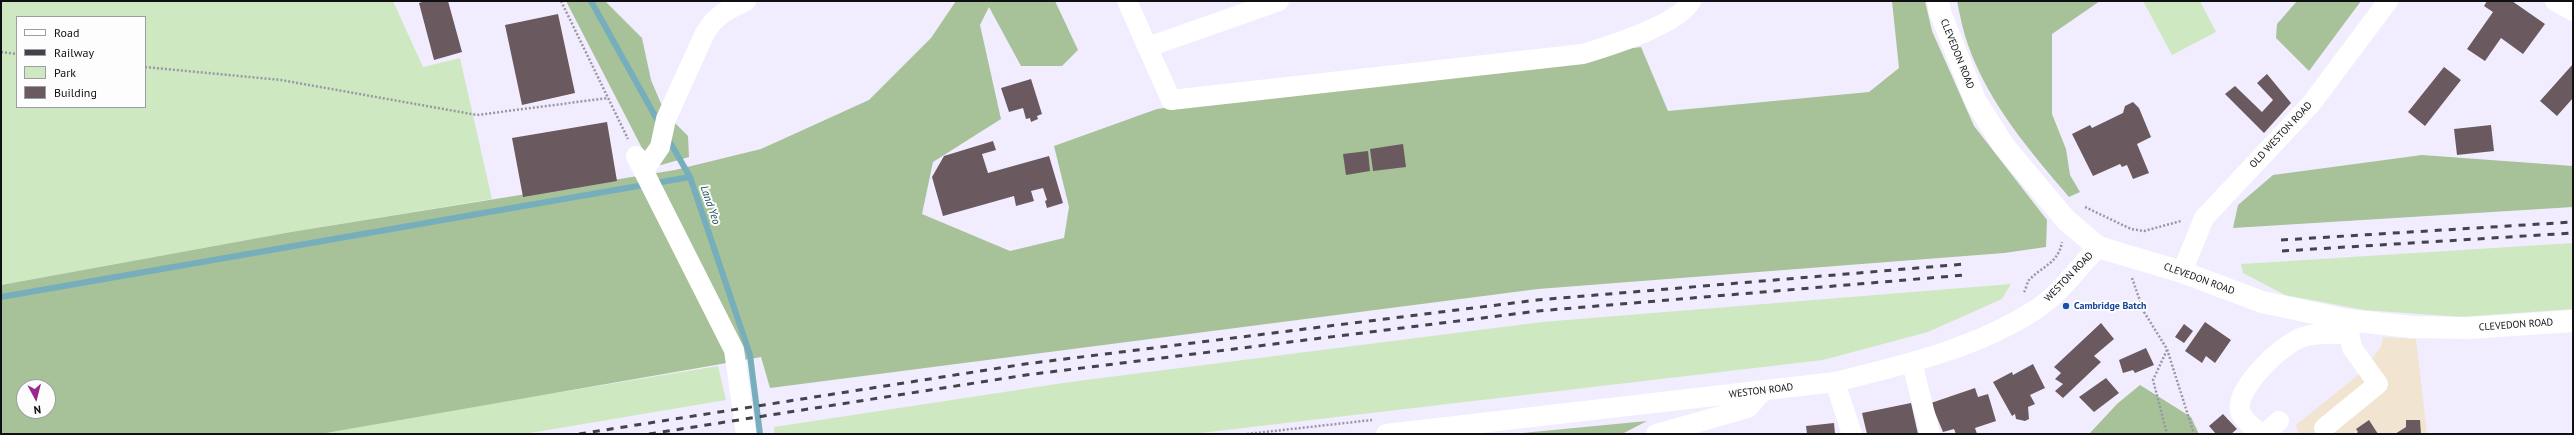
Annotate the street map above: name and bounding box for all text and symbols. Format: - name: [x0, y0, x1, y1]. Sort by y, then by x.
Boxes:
- legend: [16, 16, 146, 108]
- street label: CLEVEDON ROAD: [1937, 17, 1977, 91]
- text: Road: [54, 25, 79, 40]
- text: Railway: [54, 45, 94, 60]
- text: Park: [54, 65, 76, 80]
- text: Building: [54, 85, 97, 100]
- street label: OLD WESTON ROAD: [2247, 99, 2315, 171]
- water label: Land Yeo: [697, 184, 723, 226]
- street label: WESTON ROAD: [2042, 250, 2096, 304]
- street label: CLEVEDON ROAD: [2162, 261, 2236, 297]
- place label: Cambridge Batch: [2074, 300, 2146, 312]
- marker: Cambridge Batch: [2061, 301, 2071, 311]
- street label: CLEVEDON ROAD: [2478, 316, 2554, 334]
- north arrow: [16, 379, 56, 419]
- street label: WESTON ROAD: [1728, 381, 1794, 401]
- text: N: [33, 403, 42, 417]

